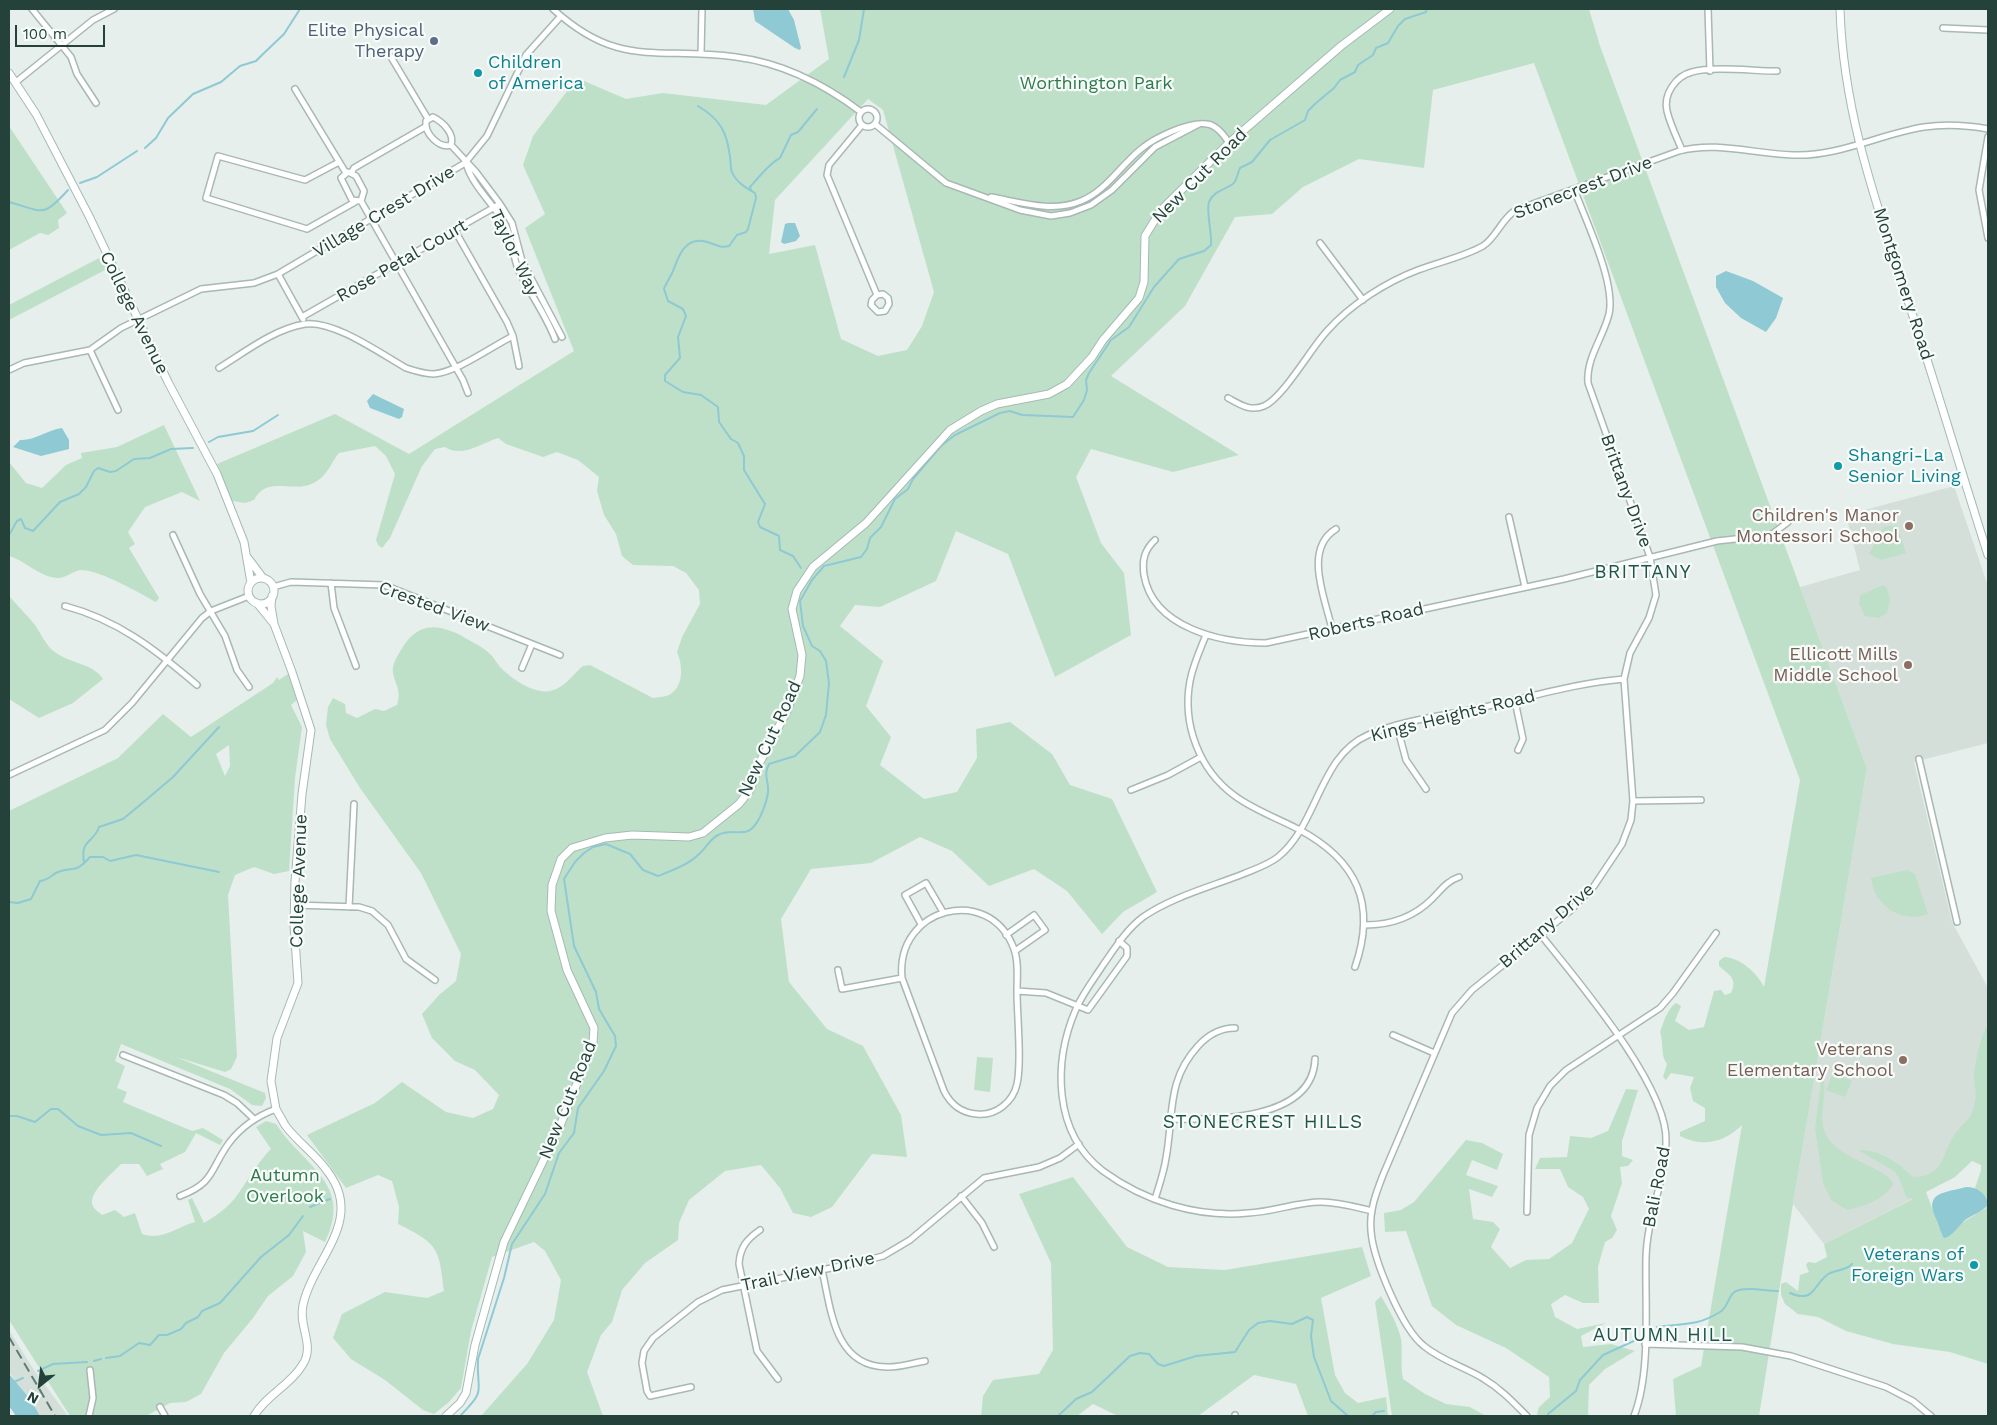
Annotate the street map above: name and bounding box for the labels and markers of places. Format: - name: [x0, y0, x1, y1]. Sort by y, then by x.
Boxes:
- place label: Elite Physical Therapy: [307, 20, 424, 62]
- marker: Elite Physical Therapy: [428, 35, 440, 47]
- place label: Children of America: [488, 52, 584, 94]
- marker: Children of America: [472, 67, 484, 79]
- place label: Shangri-La Senior Living: [1848, 445, 1961, 488]
- marker: Shangri-La Senior Living: [1832, 460, 1844, 472]
- place label: Children's Manor Montessori School: [1736, 505, 1899, 548]
- marker: Children's Manor Montessori School: [1903, 520, 1915, 532]
- place label: Ellicott Mills Middle School: [1773, 644, 1898, 686]
- marker: Ellicott Mills Middle School: [1902, 659, 1914, 671]
- place label: Veterans Elementary School: [1727, 1039, 1893, 1082]
- marker: Veterans Elementary School: [1897, 1054, 1909, 1066]
- place label: Veterans of Foreign Wars: [1851, 1244, 1964, 1286]
- marker: Veterans of Foreign Wars: [1968, 1259, 1980, 1271]

